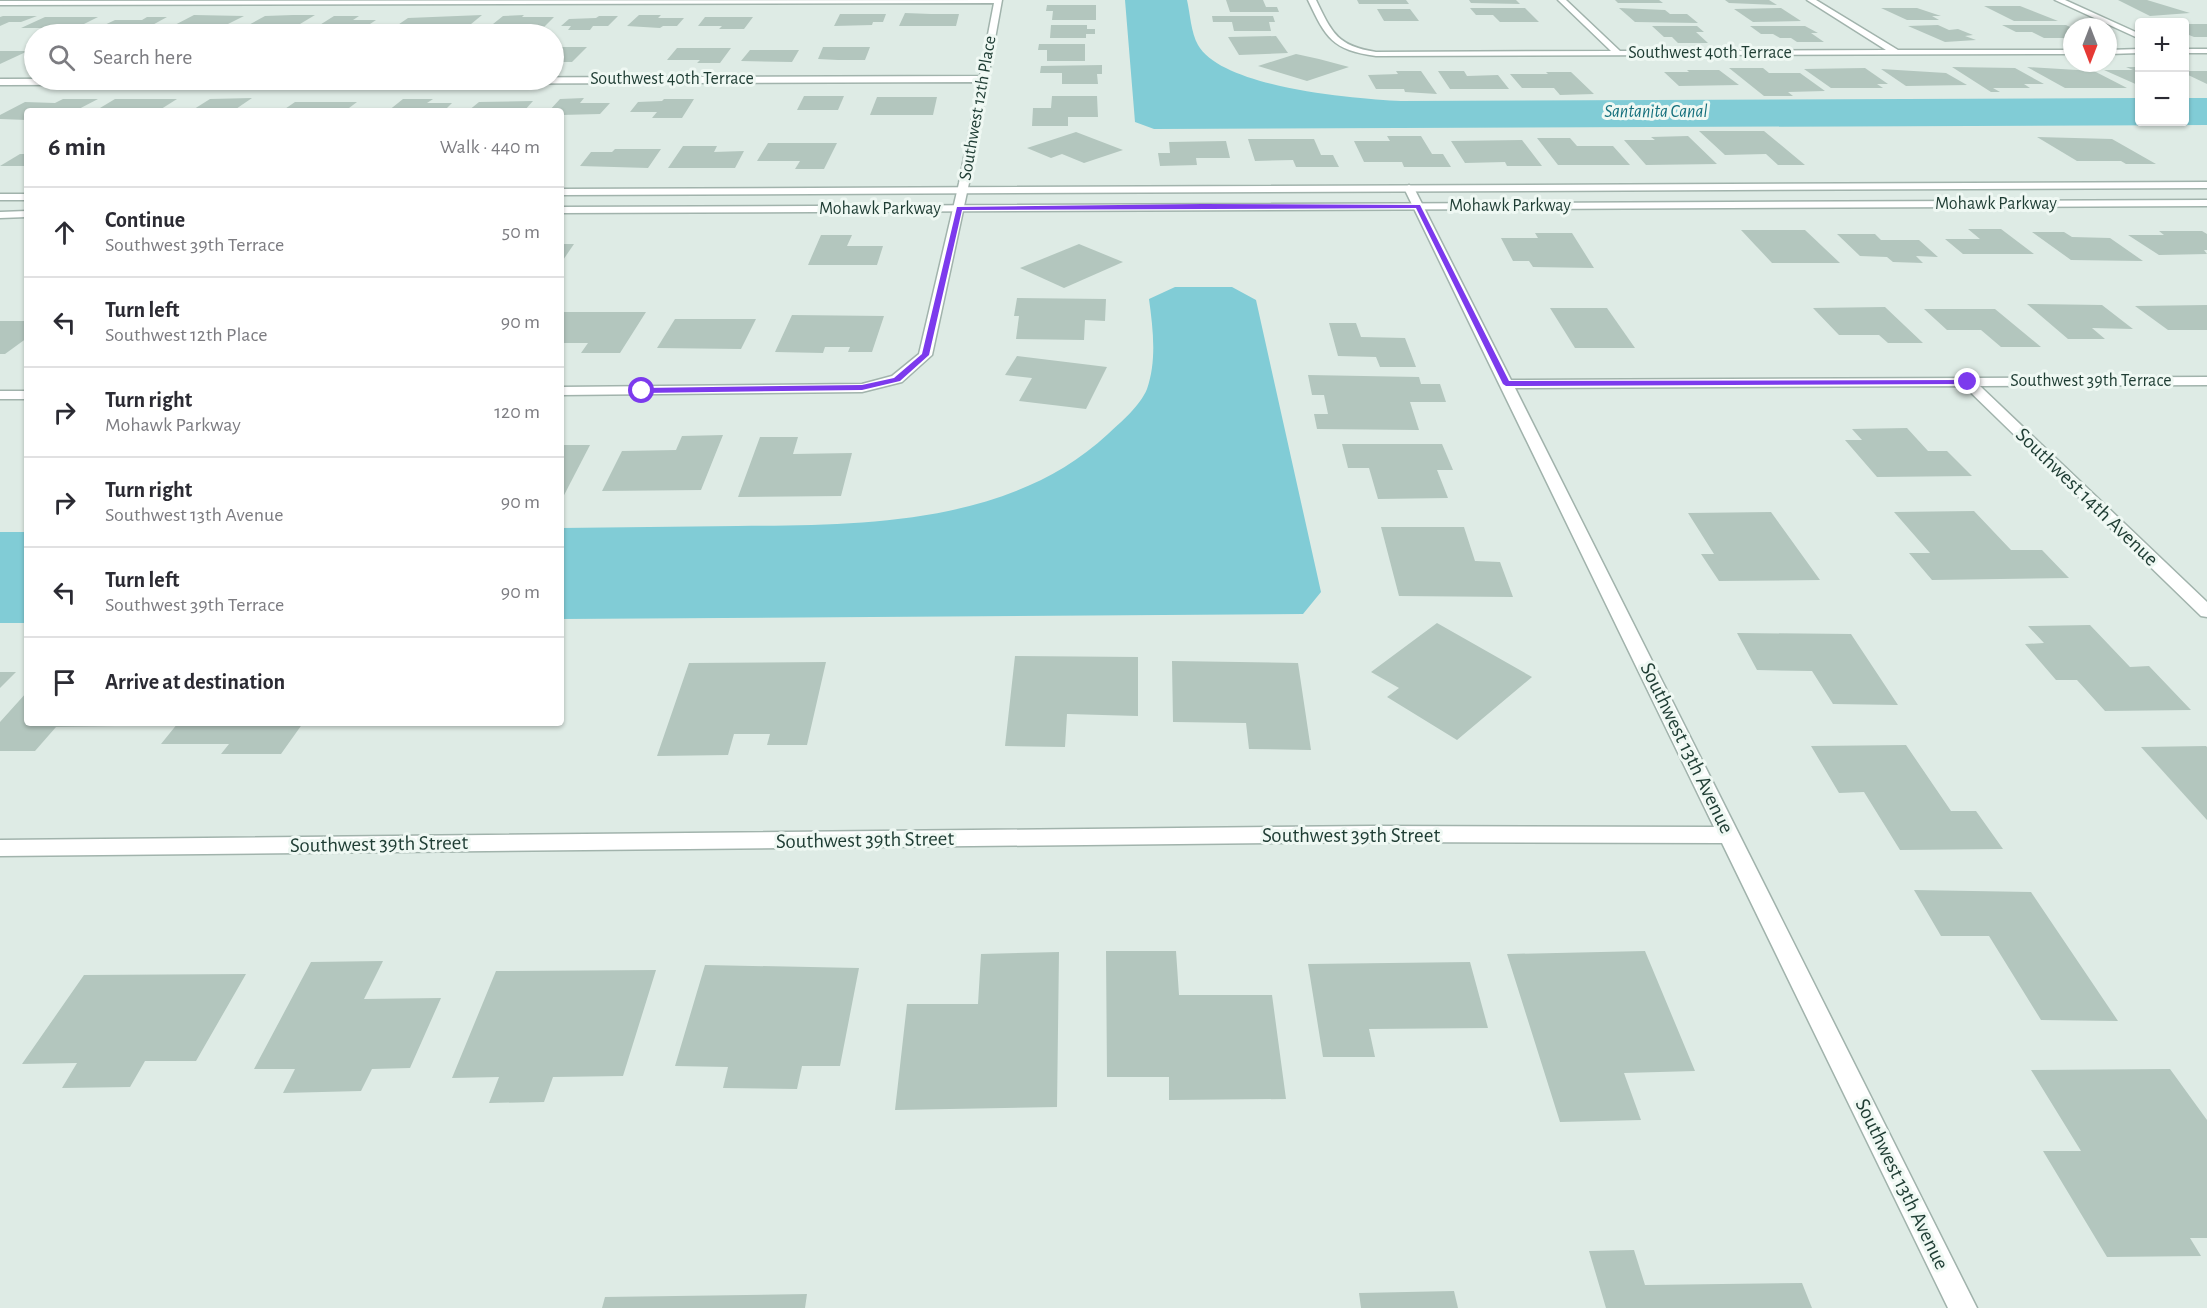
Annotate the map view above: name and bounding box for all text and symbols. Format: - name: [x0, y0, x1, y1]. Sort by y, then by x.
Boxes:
- north arrow: [2063, 18, 2117, 72]
- map controls: [2135, 18, 2189, 126]
- button: +: [2135, 18, 2189, 72]
- search box: [24, 24, 564, 90]
- street label: Southwest 12th Place: [956, 34, 1000, 182]
- icon: search: [45, 41, 78, 74]
- street label: Southwest 40th Terrace: [1628, 44, 1792, 62]
- text: Search here: [93, 46, 192, 68]
- street label: Southwest 40th Terrace: [590, 70, 754, 88]
- button: −: [2135, 72, 2189, 126]
- water label: Santanita Canal: [1604, 103, 1708, 121]
- text: 6 min: [48, 134, 106, 160]
- text: Walk · 440 m: [440, 137, 540, 157]
- street label: Mohawk Parkway: [1935, 195, 2057, 213]
- street label: Mohawk Parkway: [1449, 197, 1571, 215]
- street label: Mohawk Parkway: [819, 200, 941, 218]
- text: Continue: [105, 209, 185, 231]
- icon: ahead: [48, 216, 81, 249]
- text: 50 m: [502, 222, 540, 242]
- text: Southwest 39th Terrace: [105, 235, 284, 255]
- text: Turn left: [105, 299, 179, 321]
- icon: left: [48, 306, 81, 339]
- text: 90 m: [501, 312, 540, 332]
- text: Southwest 12th Place: [105, 325, 268, 345]
- route end: [1954, 368, 1980, 394]
- street label: Southwest 39th Terrace: [2010, 372, 2172, 390]
- route start: [628, 377, 654, 403]
- text: Turn right: [105, 389, 192, 411]
- icon: right: [48, 396, 81, 429]
- text: 120 m: [494, 402, 540, 422]
- text: Mohawk Parkway: [105, 415, 241, 435]
- street label: Southwest 14th Avenue: [2012, 424, 2162, 570]
- text: Turn right: [105, 479, 192, 501]
- icon: right: [48, 486, 81, 519]
- text: 90 m: [501, 492, 540, 512]
- text: Southwest 13th Avenue: [105, 505, 283, 525]
- text: Turn left: [105, 569, 179, 591]
- icon: left: [48, 576, 81, 609]
- text: 90 m: [501, 582, 540, 602]
- text: Southwest 39th Terrace: [105, 595, 284, 615]
- street label: Southwest 13th Avenue: [1636, 659, 1738, 837]
- icon: arrive: [48, 666, 81, 699]
- text: Arrive at destination: [105, 671, 285, 693]
- street label: Southwest 39th Street: [1262, 825, 1440, 846]
- street label: Southwest 39th Street: [776, 828, 955, 852]
- street label: Southwest 39th Street: [290, 832, 469, 856]
- street label: Southwest 13th Avenue: [1851, 1095, 1953, 1273]

